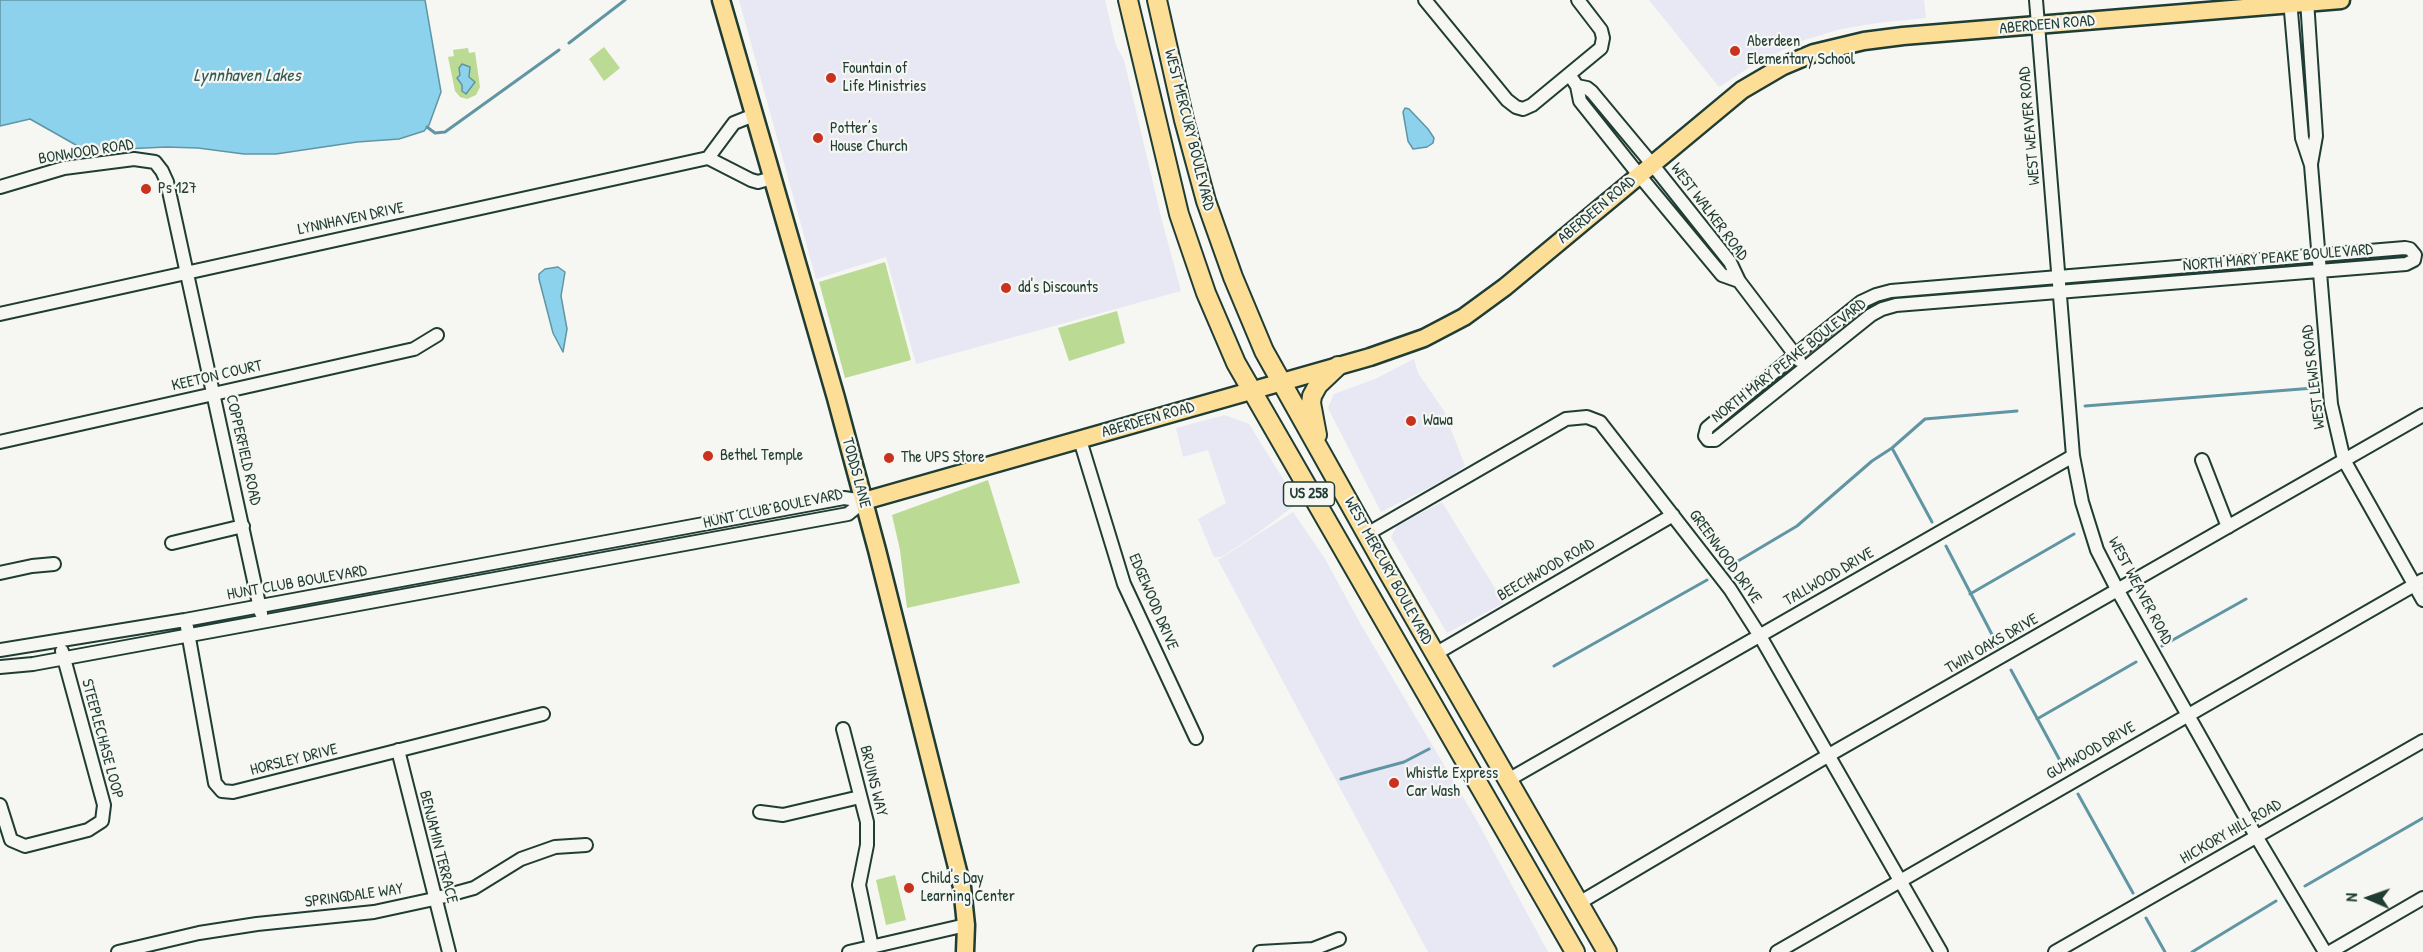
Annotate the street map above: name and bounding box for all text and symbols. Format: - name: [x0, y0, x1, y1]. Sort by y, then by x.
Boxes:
- street label: ABERDEEN ROAD: [1998, 11, 2096, 39]
- place label: Aberdeen Elementary School: [1747, 32, 1855, 70]
- marker: Aberdeen Elementary School: [1728, 44, 1742, 58]
- street label: WEST MERCURY BOULEVARD: [1160, 47, 1218, 213]
- place label: Fountain of Life Ministries: [843, 59, 926, 97]
- water label: Lynnhaven Lakes: [193, 65, 301, 87]
- street label: WEST WEAVER ROAD: [2015, 66, 2045, 186]
- marker: Fountain of Life Ministries: [824, 71, 838, 85]
- place label: Potter’s House Church: [830, 119, 908, 157]
- marker: Potter’s House Church: [811, 131, 825, 145]
- street label: BONWOOD ROAD: [37, 135, 135, 169]
- street label: WEST WALKER ROAD: [1666, 159, 1752, 265]
- street label: ABERDEEN ROAD: [1554, 172, 1640, 248]
- place label: Ps 127: [158, 179, 197, 199]
- marker: Ps 127: [139, 182, 153, 196]
- street label: LYNNHAVEN DRIVE: [296, 198, 406, 240]
- street label: NORTH MARY PEAKE BOULEVARD: [2182, 240, 2374, 276]
- place label: dd's Discounts: [1018, 278, 1098, 298]
- marker: dd's Discounts: [999, 281, 1013, 295]
- street label: NORTH MARY PEAKE BOULEVARD: [1708, 295, 1870, 427]
- street label: WEST LEWIS ROAD: [2298, 324, 2330, 430]
- street label: KEETON COURT: [170, 356, 264, 396]
- street label: COPPERFIELD ROAD: [221, 393, 265, 507]
- street label: ABERDEEN ROAD: [1099, 398, 1197, 442]
- place label: Wawa: [1423, 411, 1453, 431]
- marker: Wawa: [1404, 414, 1418, 428]
- street label: TODDS LANE: [837, 436, 875, 510]
- place label: Bethel Temple: [720, 446, 803, 466]
- place label: The UPS Store: [901, 448, 985, 468]
- marker: Bethel Temple: [701, 449, 715, 463]
- marker: The UPS Store: [882, 451, 896, 465]
- road number: US 258: [1284, 482, 1334, 506]
- street label: HUNT CLUB BOULEVARD: [702, 485, 844, 533]
- street label: WEST MERCURY BOULEVARD: [1340, 494, 1436, 648]
- street label: GREENWOOD DRIVE: [1685, 506, 1765, 608]
- street label: BEECHWOOD ROAD: [1494, 534, 1598, 606]
- street label: WEST WEAVER ROAD: [2104, 534, 2176, 648]
- street label: TALLWOOD DRIVE: [1781, 543, 1877, 611]
- street label: EDGEWOOD DRIVE: [1124, 551, 1182, 653]
- street label: HUNT CLUB BOULEVARD: [226, 561, 368, 605]
- street label: TWIN OAKS DRIVE: [1942, 610, 2042, 678]
- street label: STEEPLECHASE LOOP: [77, 677, 127, 801]
- street label: GUMWOOD DRIVE: [2043, 718, 2139, 784]
- street label: HORSLEY DRIVE: [248, 740, 340, 780]
- street label: BRUINS WAY: [855, 744, 891, 818]
- place label: Whistle Express Car Wash: [1406, 764, 1498, 802]
- marker: Whistle Express Car Wash: [1387, 776, 1401, 790]
- street label: BENJAMIN TERRACE: [415, 789, 461, 905]
- street label: HICKORY HILL ROAD: [2177, 795, 2285, 869]
- north arrow: [2339, 868, 2399, 928]
- place label: Child's Day Learning Center: [921, 869, 1015, 907]
- street label: SPRINGDALE WAY: [304, 880, 404, 912]
- marker: Child's Day Learning Center: [902, 881, 916, 895]
- text: N: [2340, 893, 2362, 902]

